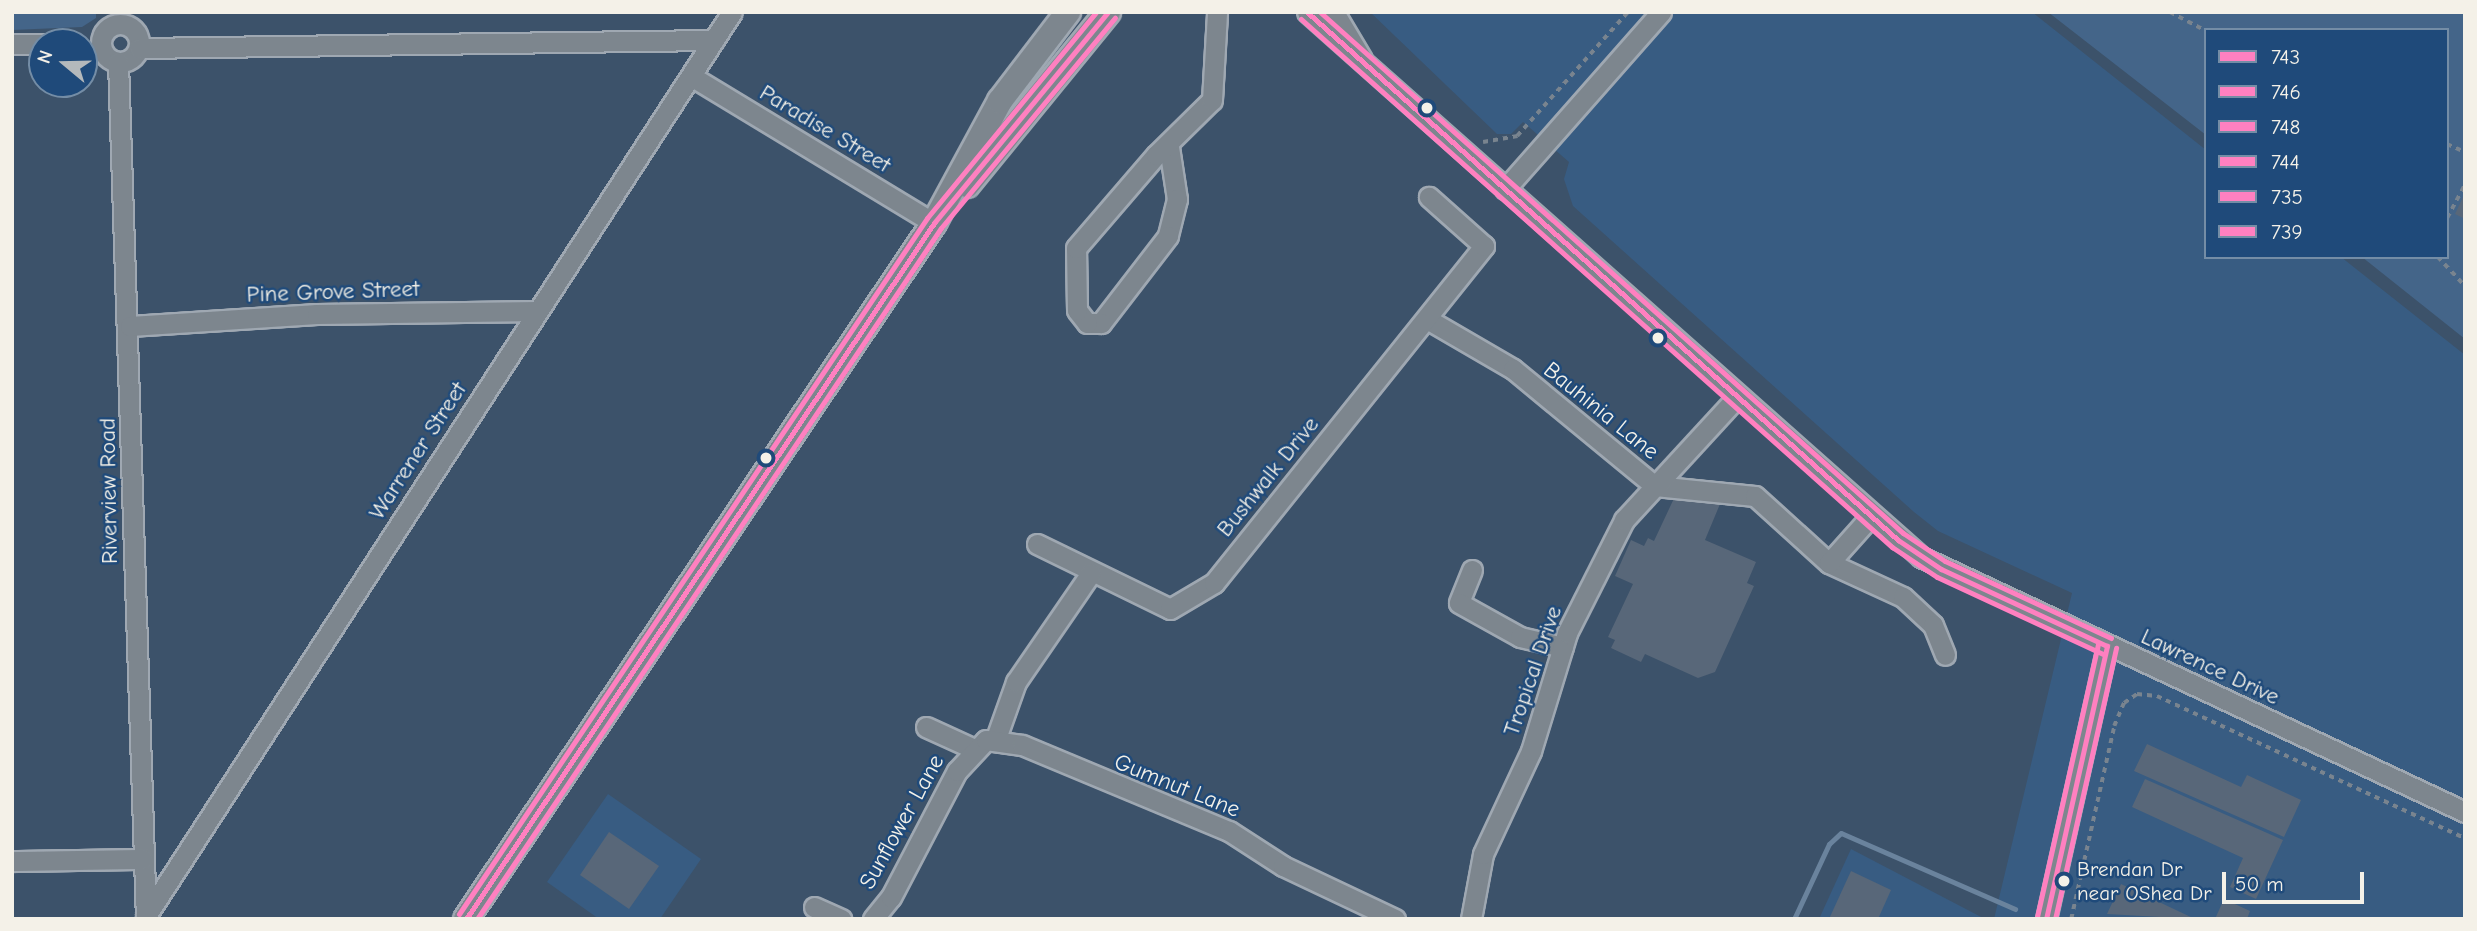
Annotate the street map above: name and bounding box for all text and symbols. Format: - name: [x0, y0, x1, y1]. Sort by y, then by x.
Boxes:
- north arrow: [28, 28, 98, 98]
- legend: [2204, 28, 2449, 259]
- text: 743: [2271, 45, 2300, 69]
- text: N: [33, 47, 57, 66]
- street label: Paradise Street: [754, 79, 896, 179]
- text: 746: [2271, 80, 2301, 104]
- unlabelled marker: [1420, 101, 1434, 115]
- text: 748: [2271, 115, 2300, 139]
- text: 744: [2271, 150, 2300, 174]
- text: 735: [2271, 185, 2303, 209]
- text: 739: [2271, 220, 2303, 244]
- street label: Pine Grove Street: [246, 275, 420, 309]
- unlabelled marker: [1651, 331, 1665, 345]
- street label: Bauhinia Lane: [1538, 356, 1664, 466]
- street label: Warrener Street: [363, 377, 473, 525]
- street label: Bushwalk Drive: [1211, 411, 1325, 543]
- street label: Riverview Road: [94, 418, 124, 564]
- unlabelled marker: [759, 451, 773, 465]
- street label: Tropical Drive: [1498, 602, 1568, 740]
- street label: Lawrence Drive: [2136, 623, 2284, 711]
- street label: Gumnut Lane: [1110, 748, 1244, 824]
- street label: Sunflower Lane: [854, 750, 950, 894]
- place label: Brendan Dr near OShea Dr: [2077, 856, 2212, 906]
- scale bar: [2225, 858, 2367, 902]
- text: 50 m: [2235, 872, 2284, 896]
- marker: Brendan Dr near OShea Dr: [2057, 874, 2071, 888]

